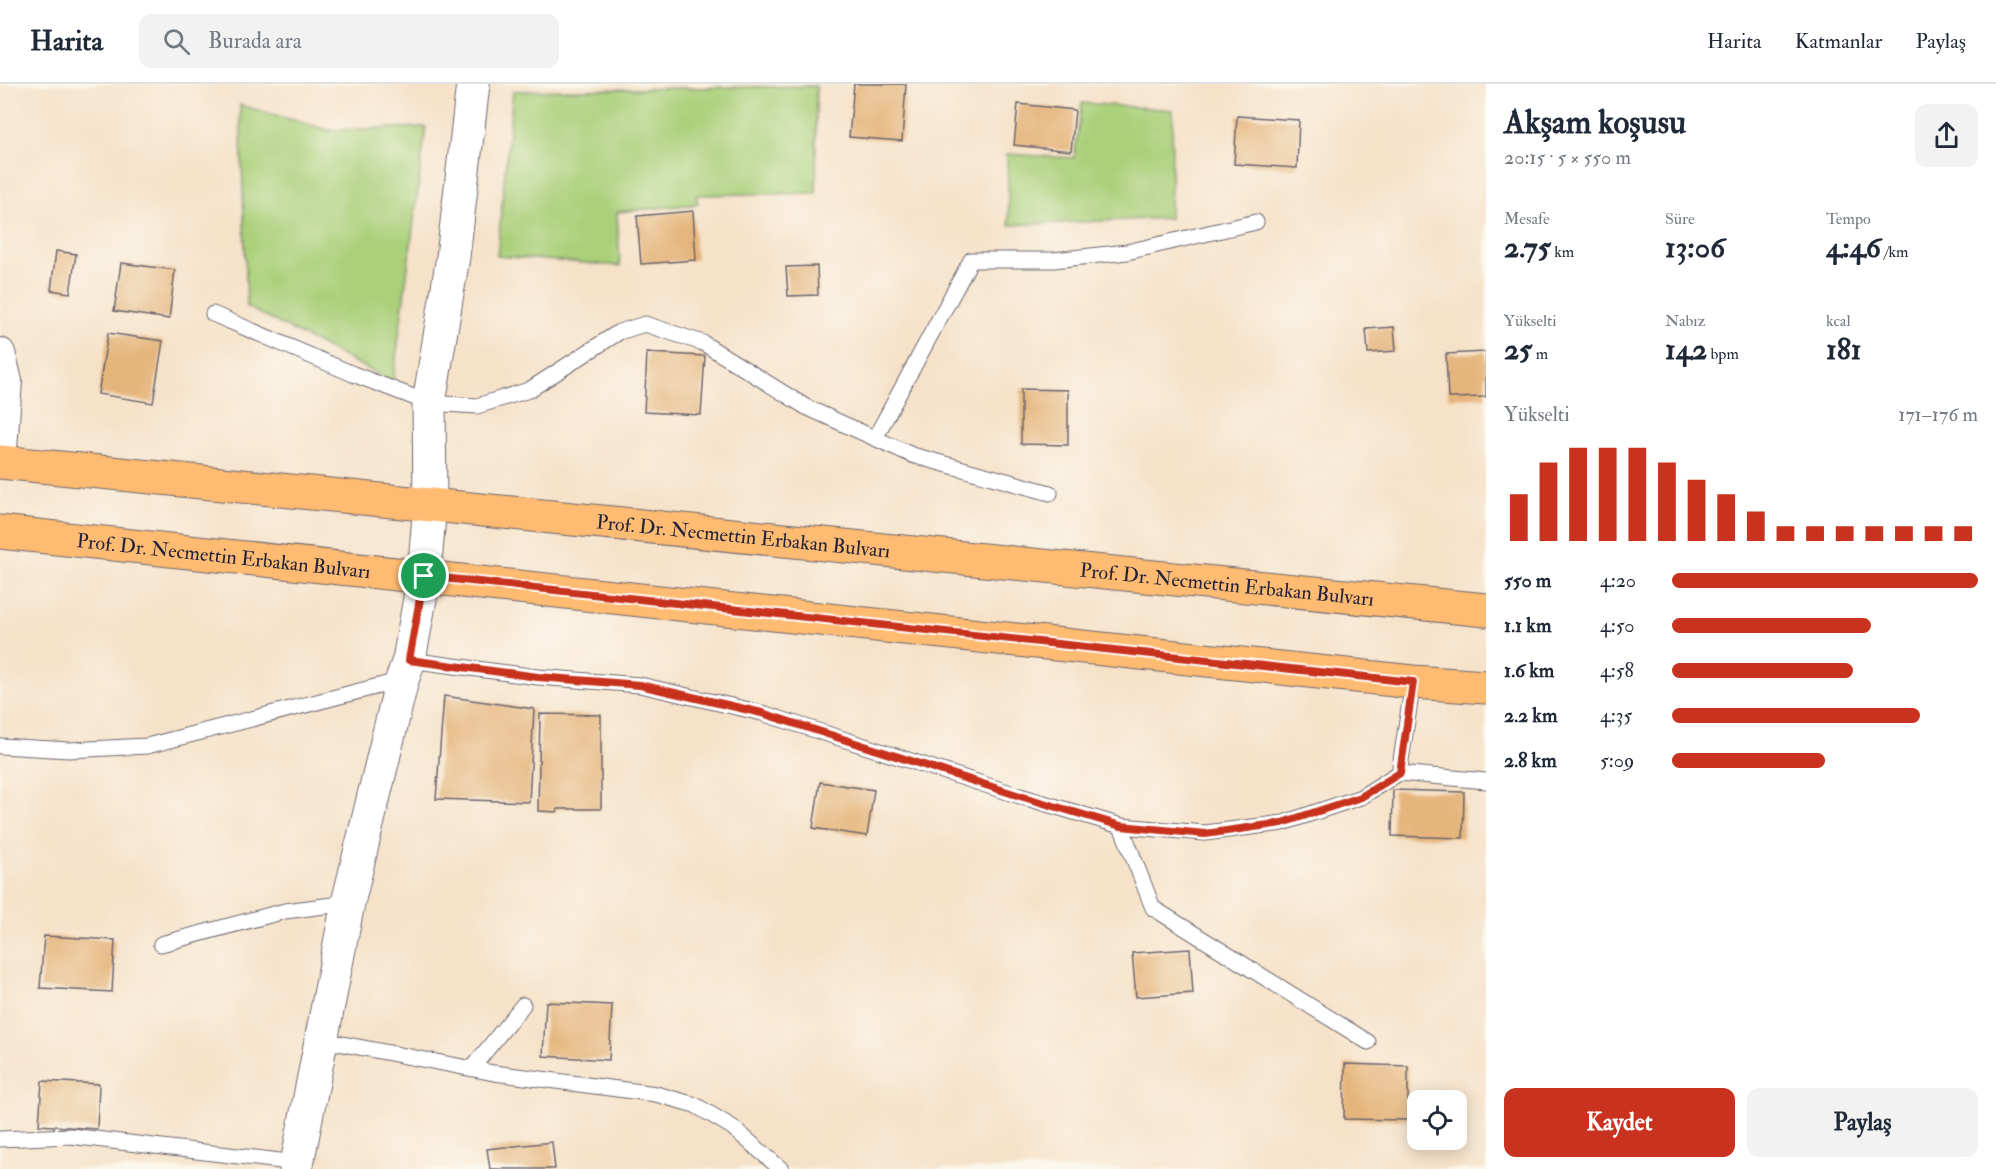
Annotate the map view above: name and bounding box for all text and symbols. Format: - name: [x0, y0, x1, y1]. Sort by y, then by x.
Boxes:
- search box: [139, 14, 559, 68]
- text: Harita: [30, 24, 103, 59]
- icon: search: [160, 25, 193, 58]
- text: Burada ara: [208, 27, 302, 55]
- text: Harita: [1707, 28, 1762, 55]
- text: Katmanlar: [1795, 28, 1882, 55]
- text: Paylaş: [1915, 28, 1966, 55]
- text: Akşam koşusu: [1504, 102, 1686, 143]
- button: share: [1915, 104, 1978, 167]
- text: 20:15 · 5 × 550 m: [1504, 145, 1631, 170]
- text: Mesafe: [1504, 209, 1550, 229]
- text: Süre: [1665, 209, 1695, 229]
- text: Tempo: [1826, 209, 1871, 229]
- text: 2.75: [1504, 229, 1551, 266]
- text: 13:06: [1665, 229, 1725, 266]
- text: 4:46: [1826, 229, 1881, 266]
- text: km: [1551, 242, 1574, 262]
- text: /km: [1881, 242, 1908, 262]
- text: Yükselti: [1504, 311, 1556, 331]
- text: Nabız: [1665, 311, 1705, 331]
- text: kcal: [1826, 311, 1851, 331]
- text: 25: [1504, 331, 1532, 368]
- text: 142: [1665, 331, 1707, 368]
- text: 181: [1826, 331, 1862, 368]
- text: m: [1532, 344, 1548, 364]
- text: bpm: [1707, 344, 1739, 364]
- text: Yükselti: [1504, 402, 1570, 427]
- text: 171–176 m: [1898, 402, 1978, 427]
- street label: Prof. Dr. Necmettin Erbakan Bulvarı: [595, 509, 891, 564]
- street label: Prof. Dr. Necmettin Erbakan Bulvarı: [75, 528, 372, 584]
- pin: [398, 550, 449, 601]
- street label: Prof. Dr. Necmettin Erbakan Bulvarı: [1079, 558, 1375, 612]
- icon: arrive: [407, 559, 440, 592]
- text: 550 m: [1504, 568, 1551, 593]
- text: 4:20: [1600, 568, 1636, 593]
- text: 1.1 km: [1504, 613, 1551, 638]
- text: 4:50: [1600, 613, 1635, 638]
- text: 1.6 km: [1504, 658, 1554, 683]
- text: 4:58: [1600, 658, 1634, 683]
- text: 2.2 km: [1504, 703, 1557, 728]
- text: 4:35: [1600, 703, 1632, 728]
- text: 2.8 km: [1504, 748, 1557, 773]
- text: 5:09: [1600, 748, 1634, 773]
- button: Kaydet: [1504, 1088, 1735, 1157]
- button: Paylaş: [1747, 1088, 1978, 1157]
- map controls: [1407, 1090, 1467, 1150]
- button: locate: [1407, 1090, 1467, 1150]

